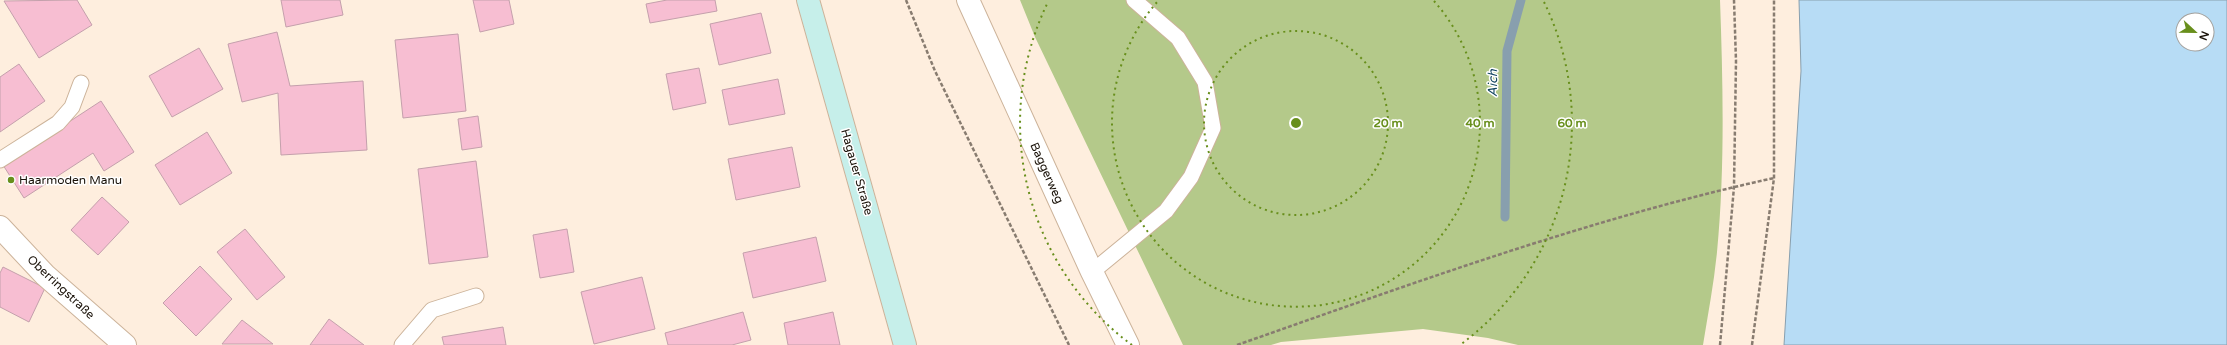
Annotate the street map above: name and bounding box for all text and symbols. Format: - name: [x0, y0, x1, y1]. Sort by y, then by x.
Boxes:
- north arrow: [2175, 12, 2215, 52]
- text: N: [2196, 29, 2211, 42]
- water label: Aich: [1485, 68, 1501, 97]
- centre of rings: [1289, 116, 1303, 130]
- text: 20 m: [1373, 116, 1403, 130]
- text: 40 m: [1465, 116, 1495, 130]
- text: 60 m: [1557, 116, 1587, 130]
- street label: Hagauer Straße: [838, 127, 876, 217]
- street label: Baggerweg: [1027, 140, 1067, 206]
- place label: Haarmoden Manu: [19, 173, 122, 187]
- marker: Haarmoden Manu: [6, 175, 16, 185]
- street label: Oberringstraße: [24, 252, 98, 322]

